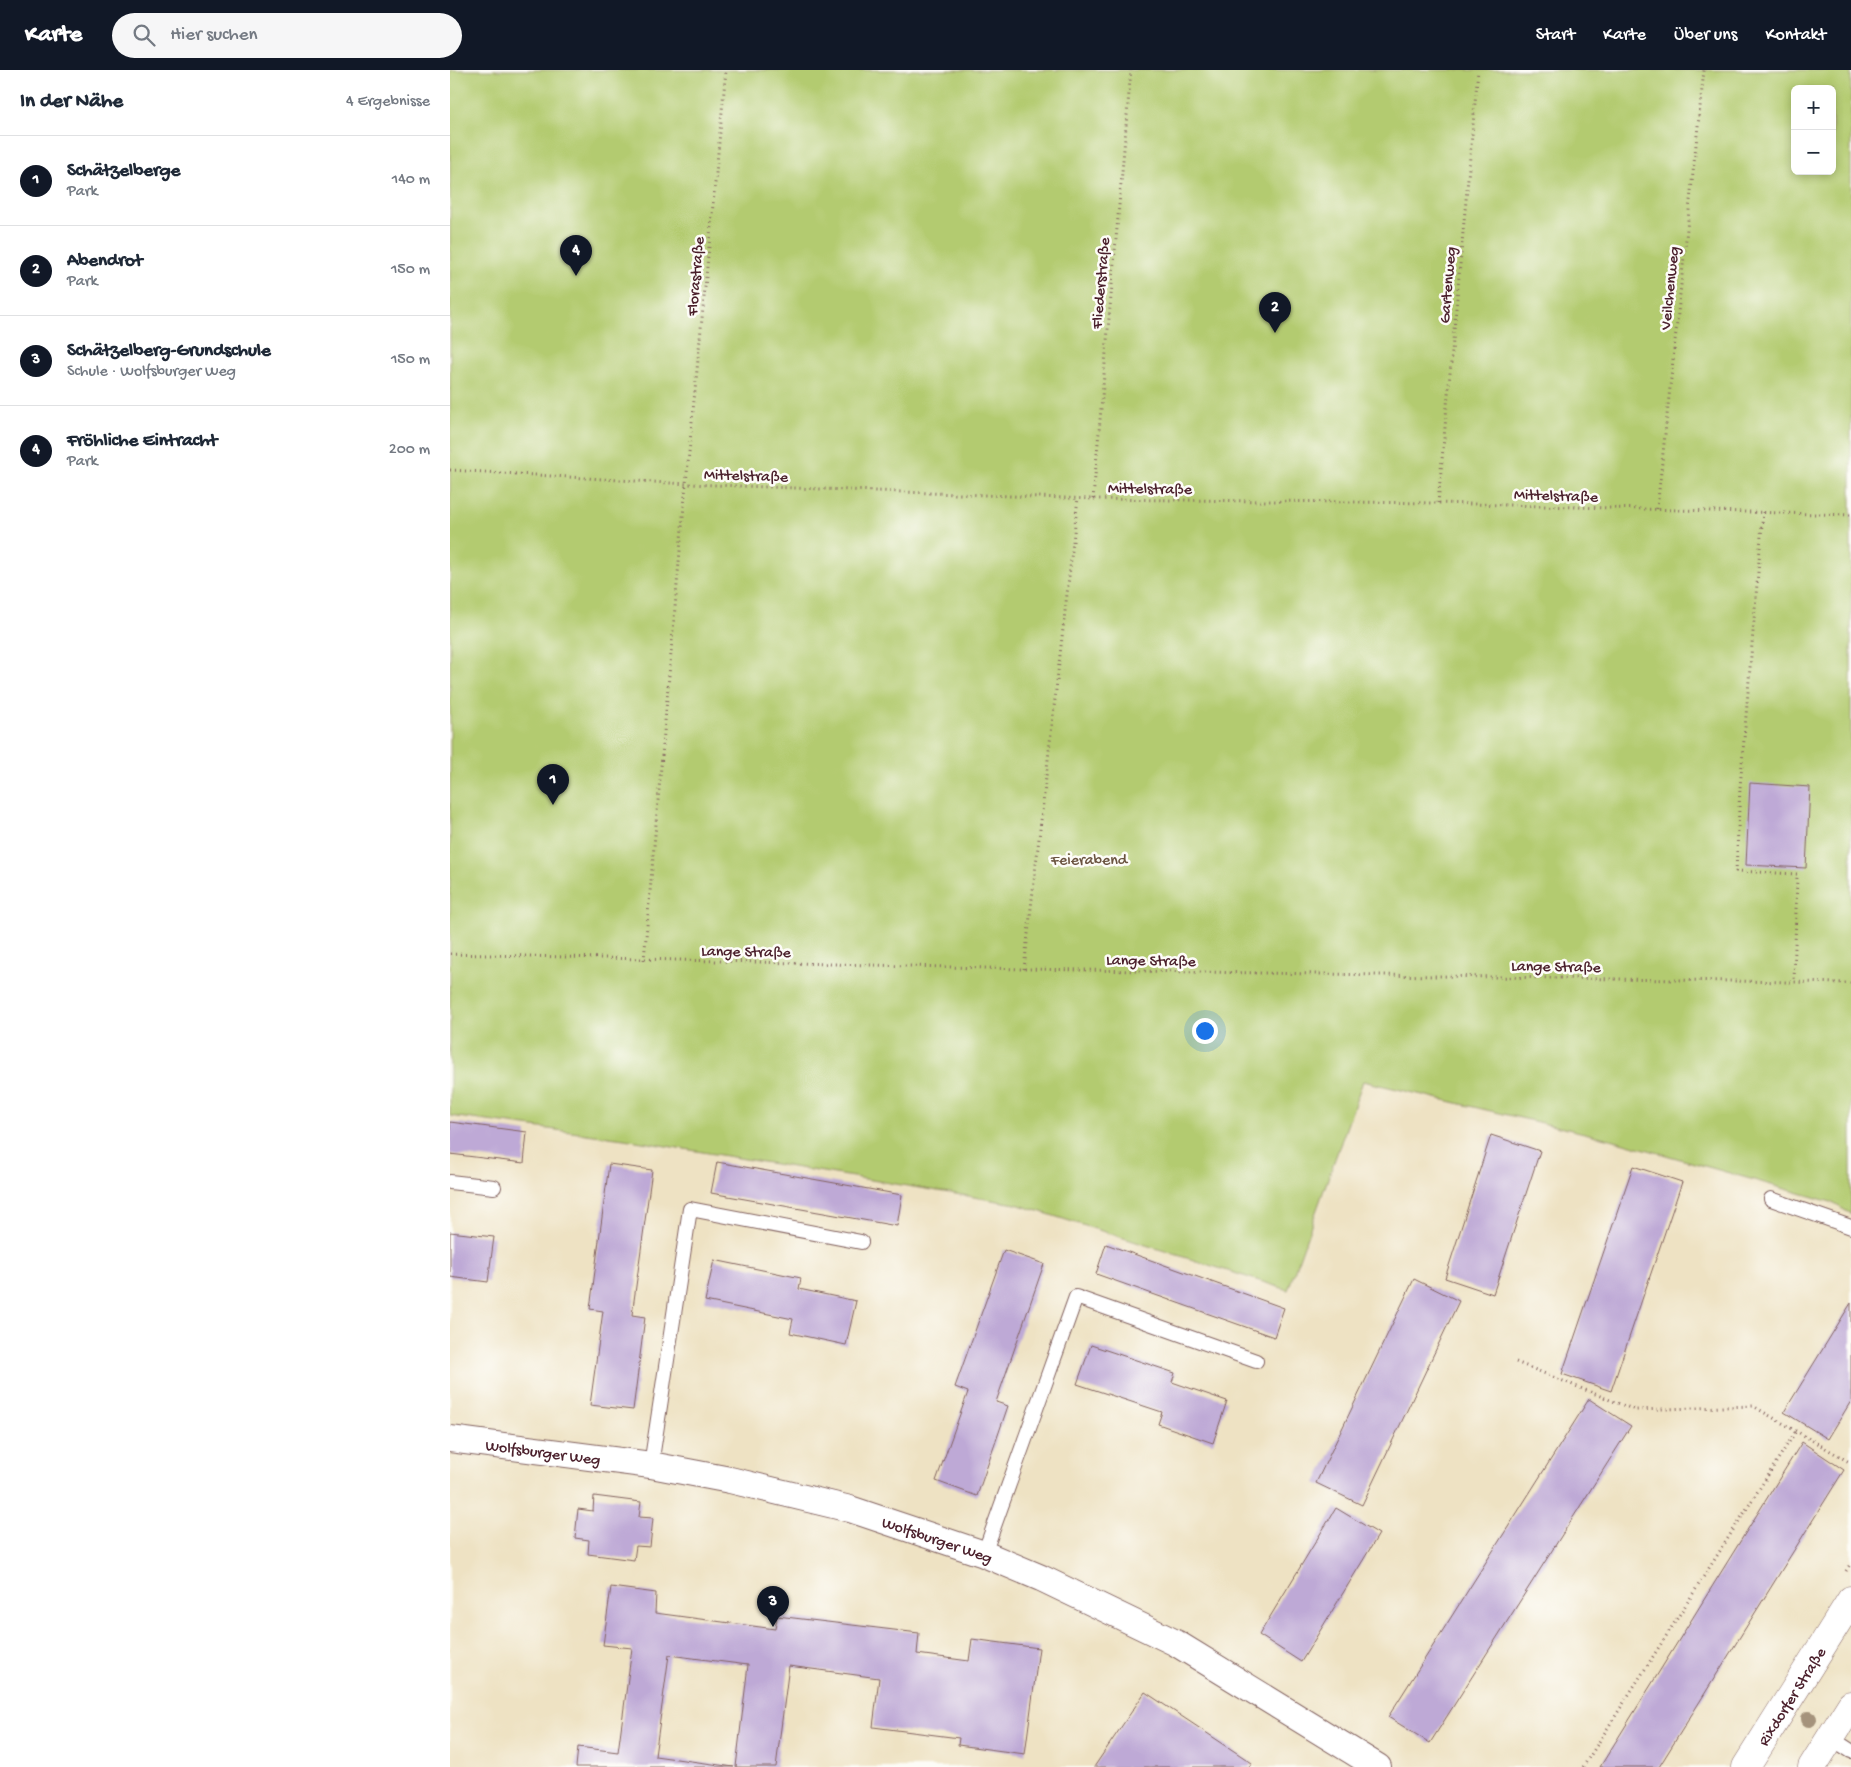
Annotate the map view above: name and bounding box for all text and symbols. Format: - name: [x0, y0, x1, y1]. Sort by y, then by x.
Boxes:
- search box: [112, 13, 462, 58]
- text: Karte: [25, 21, 82, 50]
- icon: search: [130, 21, 158, 49]
- text: Hier suchen: [170, 24, 258, 47]
- text: Start: [1536, 25, 1575, 46]
- text: Karte: [1603, 25, 1646, 46]
- text: Über uns: [1674, 25, 1737, 46]
- text: Kontakt: [1765, 25, 1826, 46]
- map controls: [1791, 85, 1836, 175]
- button: +: [1791, 85, 1836, 130]
- text: In der Nähe: [20, 90, 123, 115]
- text: 4 Ergebnisse: [346, 93, 430, 112]
- button: −: [1791, 130, 1836, 175]
- text: Schätzelberge: [67, 160, 180, 183]
- text: 1: [33, 171, 39, 190]
- text: 140 m: [392, 171, 430, 190]
- text: Park: [67, 183, 98, 202]
- pin: 4: [560, 235, 592, 276]
- street label: Florastraße: [684, 235, 710, 318]
- street label: Fliederstraße: [1089, 236, 1116, 331]
- street label: Gartenweg: [1437, 246, 1462, 324]
- street label: Veilchenweg: [1658, 246, 1685, 332]
- text: Abendrot: [67, 250, 143, 273]
- text: 2: [32, 261, 40, 280]
- text: 150 m: [391, 261, 430, 280]
- text: Park: [67, 273, 98, 292]
- pin: 2: [1259, 292, 1291, 333]
- text: Schätzelberg-Grundschule: [67, 340, 271, 363]
- text: 3: [32, 351, 40, 370]
- text: 150 m: [391, 351, 430, 370]
- text: Schule · Wolfsburger Weg: [67, 363, 236, 382]
- text: Fröhliche Eintracht: [67, 430, 217, 453]
- text: 4: [32, 441, 40, 460]
- text: 200 m: [389, 441, 430, 460]
- text: Park: [67, 453, 98, 472]
- street label: Mittelstraße: [703, 467, 789, 488]
- street label: Mittelstraße: [1108, 480, 1193, 501]
- street label: Mittelstraße: [1513, 487, 1599, 508]
- pin: 1: [537, 764, 569, 805]
- park label: Feierabend: [1050, 852, 1129, 871]
- street label: Lange Straße: [701, 943, 792, 964]
- street label: Lange Straße: [1106, 952, 1197, 973]
- street label: Lange Straße: [1511, 958, 1602, 979]
- your location: [1192, 1018, 1218, 1044]
- street label: Wolfsburger Weg: [484, 1438, 601, 1471]
- street label: Wolfsburger Weg: [879, 1514, 995, 1569]
- pin: 3: [757, 1586, 789, 1627]
- street label: Rixdorfer Straße: [1756, 1644, 1832, 1751]

